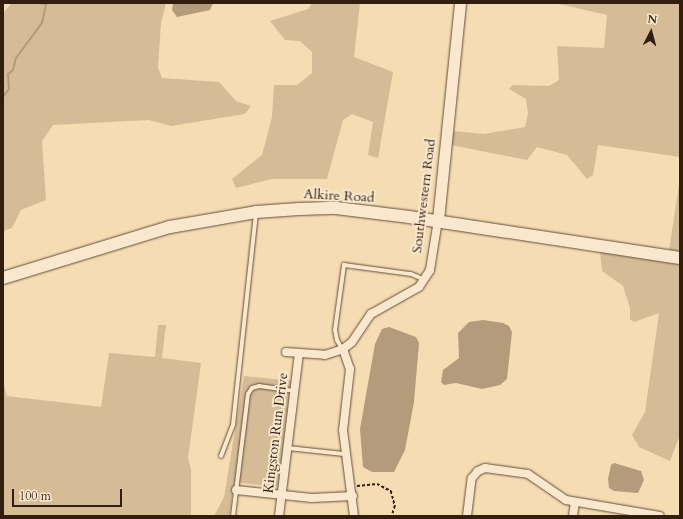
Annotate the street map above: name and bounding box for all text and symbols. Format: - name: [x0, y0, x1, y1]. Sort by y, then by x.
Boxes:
- north arrow: [631, 12, 671, 52]
- text: N: [647, 12, 658, 28]
- street label: Southwestern Road: [409, 138, 439, 254]
- street label: Alkire Road: [303, 186, 375, 206]
- street label: Kingston Run Drive: [260, 372, 292, 494]
- scale bar: [14, 481, 124, 507]
- text: 100 m: [19, 488, 51, 504]

